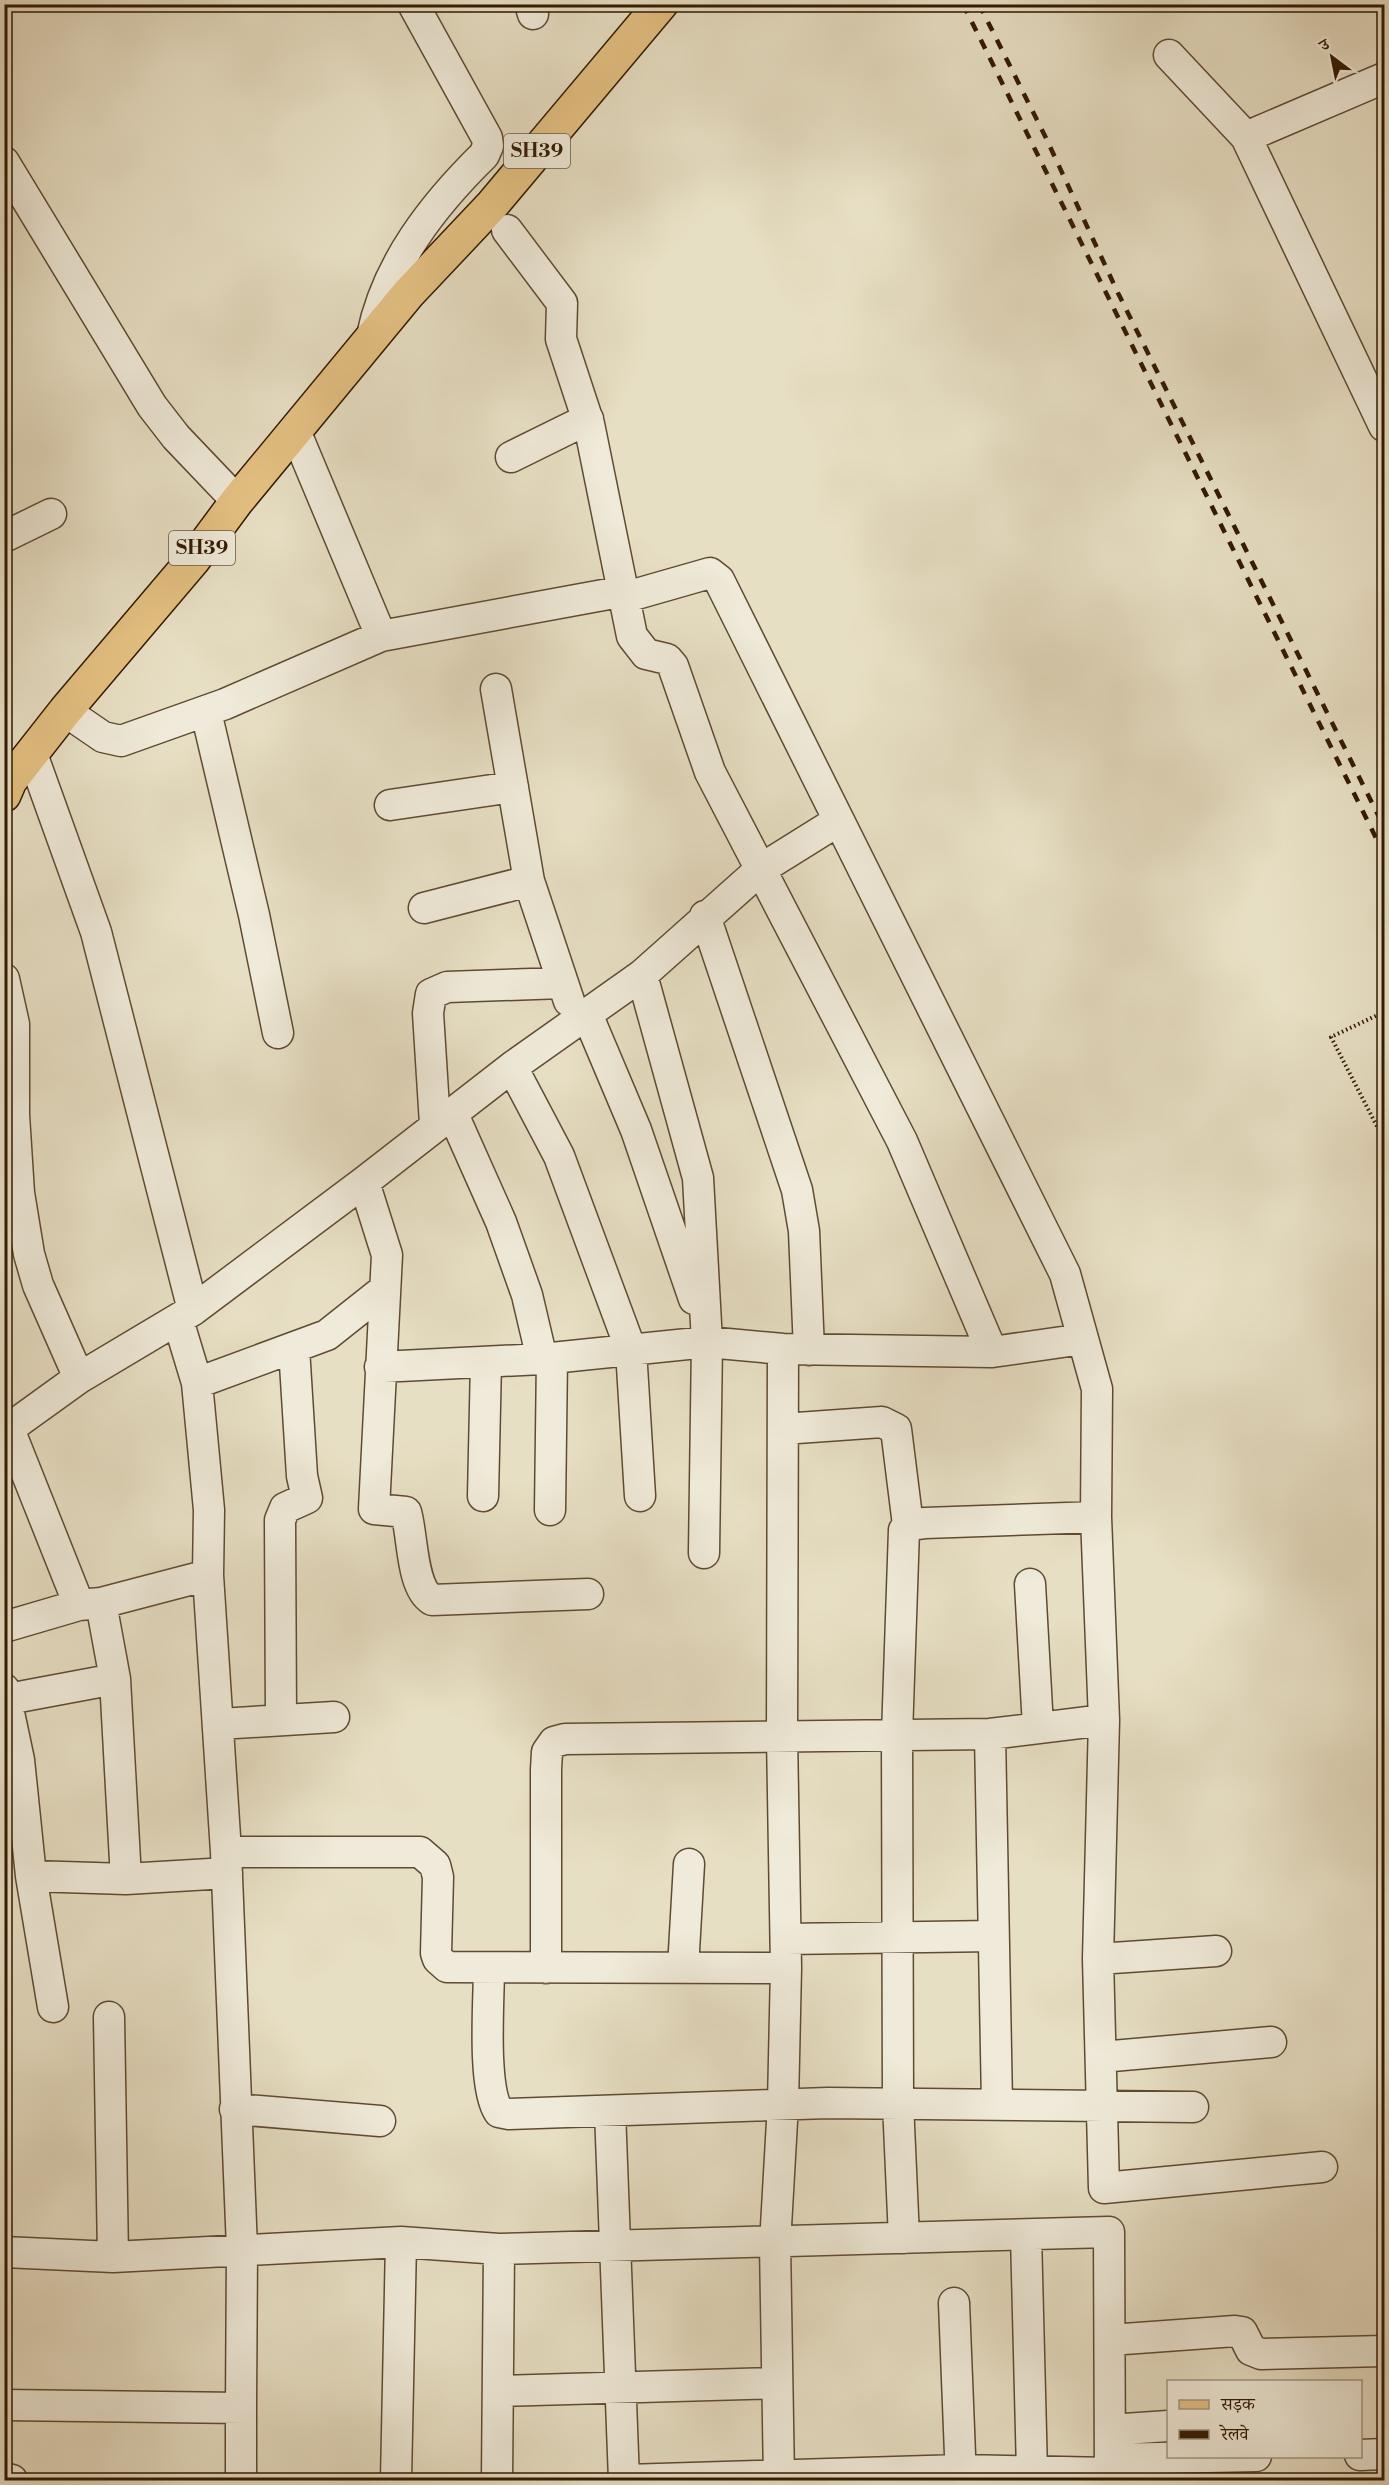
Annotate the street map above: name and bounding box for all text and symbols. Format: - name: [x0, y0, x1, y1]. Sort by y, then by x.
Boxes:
- north arrow: [1302, 27, 1362, 87]
- text: उ: [1315, 34, 1335, 56]
- road number: SH39: [504, 134, 570, 168]
- road number: SH39: [169, 531, 235, 565]
- legend: [1167, 2380, 1362, 2458]
- text: सड़क: [1220, 2393, 1256, 2416]
- text: रेलवे: [1219, 2423, 1250, 2446]

